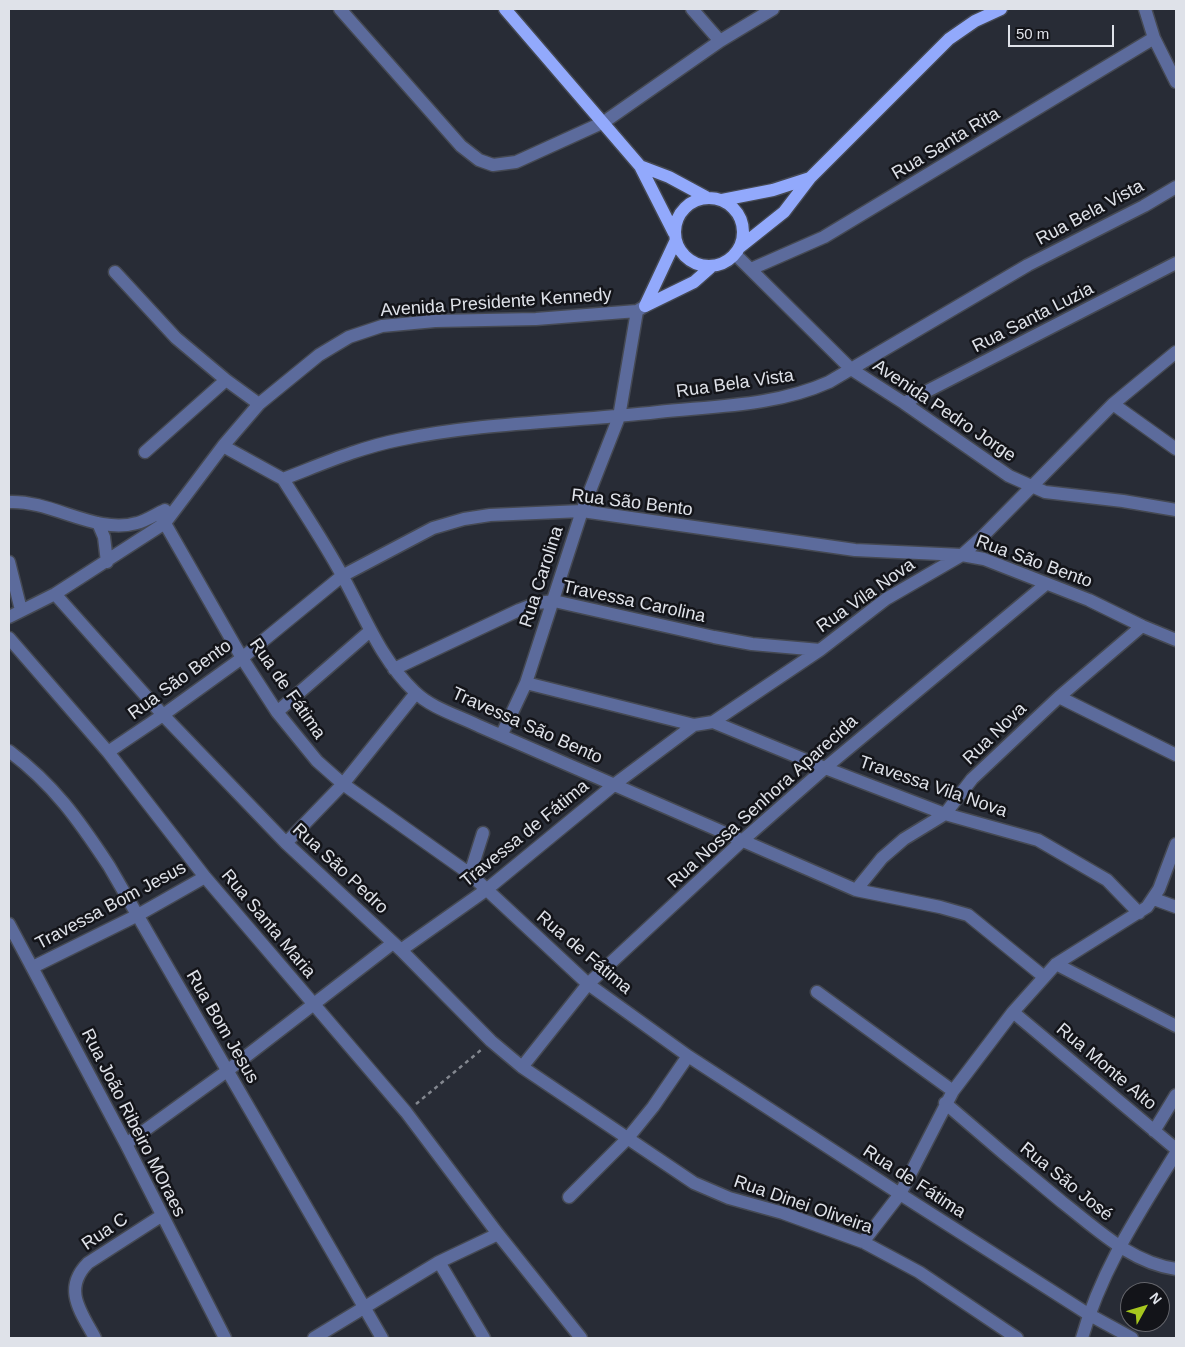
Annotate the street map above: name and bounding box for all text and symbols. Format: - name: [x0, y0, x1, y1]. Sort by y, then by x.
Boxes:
- scale bar: [1010, 15, 1116, 47]
- text: 50 m: [1016, 25, 1049, 42]
- street label: Rua Santa Rita: [888, 103, 1004, 185]
- street label: Rua Bela Vista: [1033, 176, 1147, 250]
- street label: Rua Santa Luzia: [969, 278, 1097, 358]
- street label: Avenida Presidente Kennedy: [380, 284, 612, 322]
- street label: Avenida Pedro Jorge: [868, 355, 1020, 467]
- street label: Rua Bela Vista: [675, 365, 795, 403]
- street label: Rua São Bento: [570, 485, 694, 521]
- street label: Rua Carolina: [515, 524, 569, 630]
- street label: Rua São Bento: [973, 531, 1095, 593]
- street label: Rua Vila Nova: [813, 554, 919, 638]
- street label: Travessa Carolina: [561, 576, 707, 628]
- street label: Rua de Fátima: [244, 634, 330, 744]
- street label: Rua São Bento: [124, 635, 236, 725]
- street label: Travessa São Bento: [448, 683, 606, 769]
- street label: Rua Nova: [959, 698, 1031, 770]
- street label: Rua Nossa Senhora Aparecida: [664, 711, 862, 893]
- street label: Travessa Vila Nova: [856, 752, 1010, 822]
- street label: Travessa de Fátima: [457, 776, 593, 892]
- street label: Rua São Pedro: [288, 819, 392, 919]
- street label: Travessa Bom Jesus: [32, 857, 190, 955]
- street label: Rua Santa Maria: [216, 865, 320, 983]
- street label: Rua de Fátima: [532, 907, 636, 999]
- street label: Rua Bom Jesus: [181, 967, 263, 1087]
- street label: Rua Monte Alto: [1052, 1019, 1160, 1115]
- street label: Rua João Ribeiro MOraes: [76, 1025, 190, 1221]
- street label: Rua São José: [1015, 1138, 1117, 1226]
- street label: Rua de Fátima: [859, 1141, 969, 1223]
- street label: Rua Dinei Oliveira: [731, 1171, 875, 1239]
- street label: Rua C: [78, 1209, 132, 1255]
- north arrow: [1120, 1282, 1170, 1332]
- text: N: [1146, 1289, 1165, 1307]

